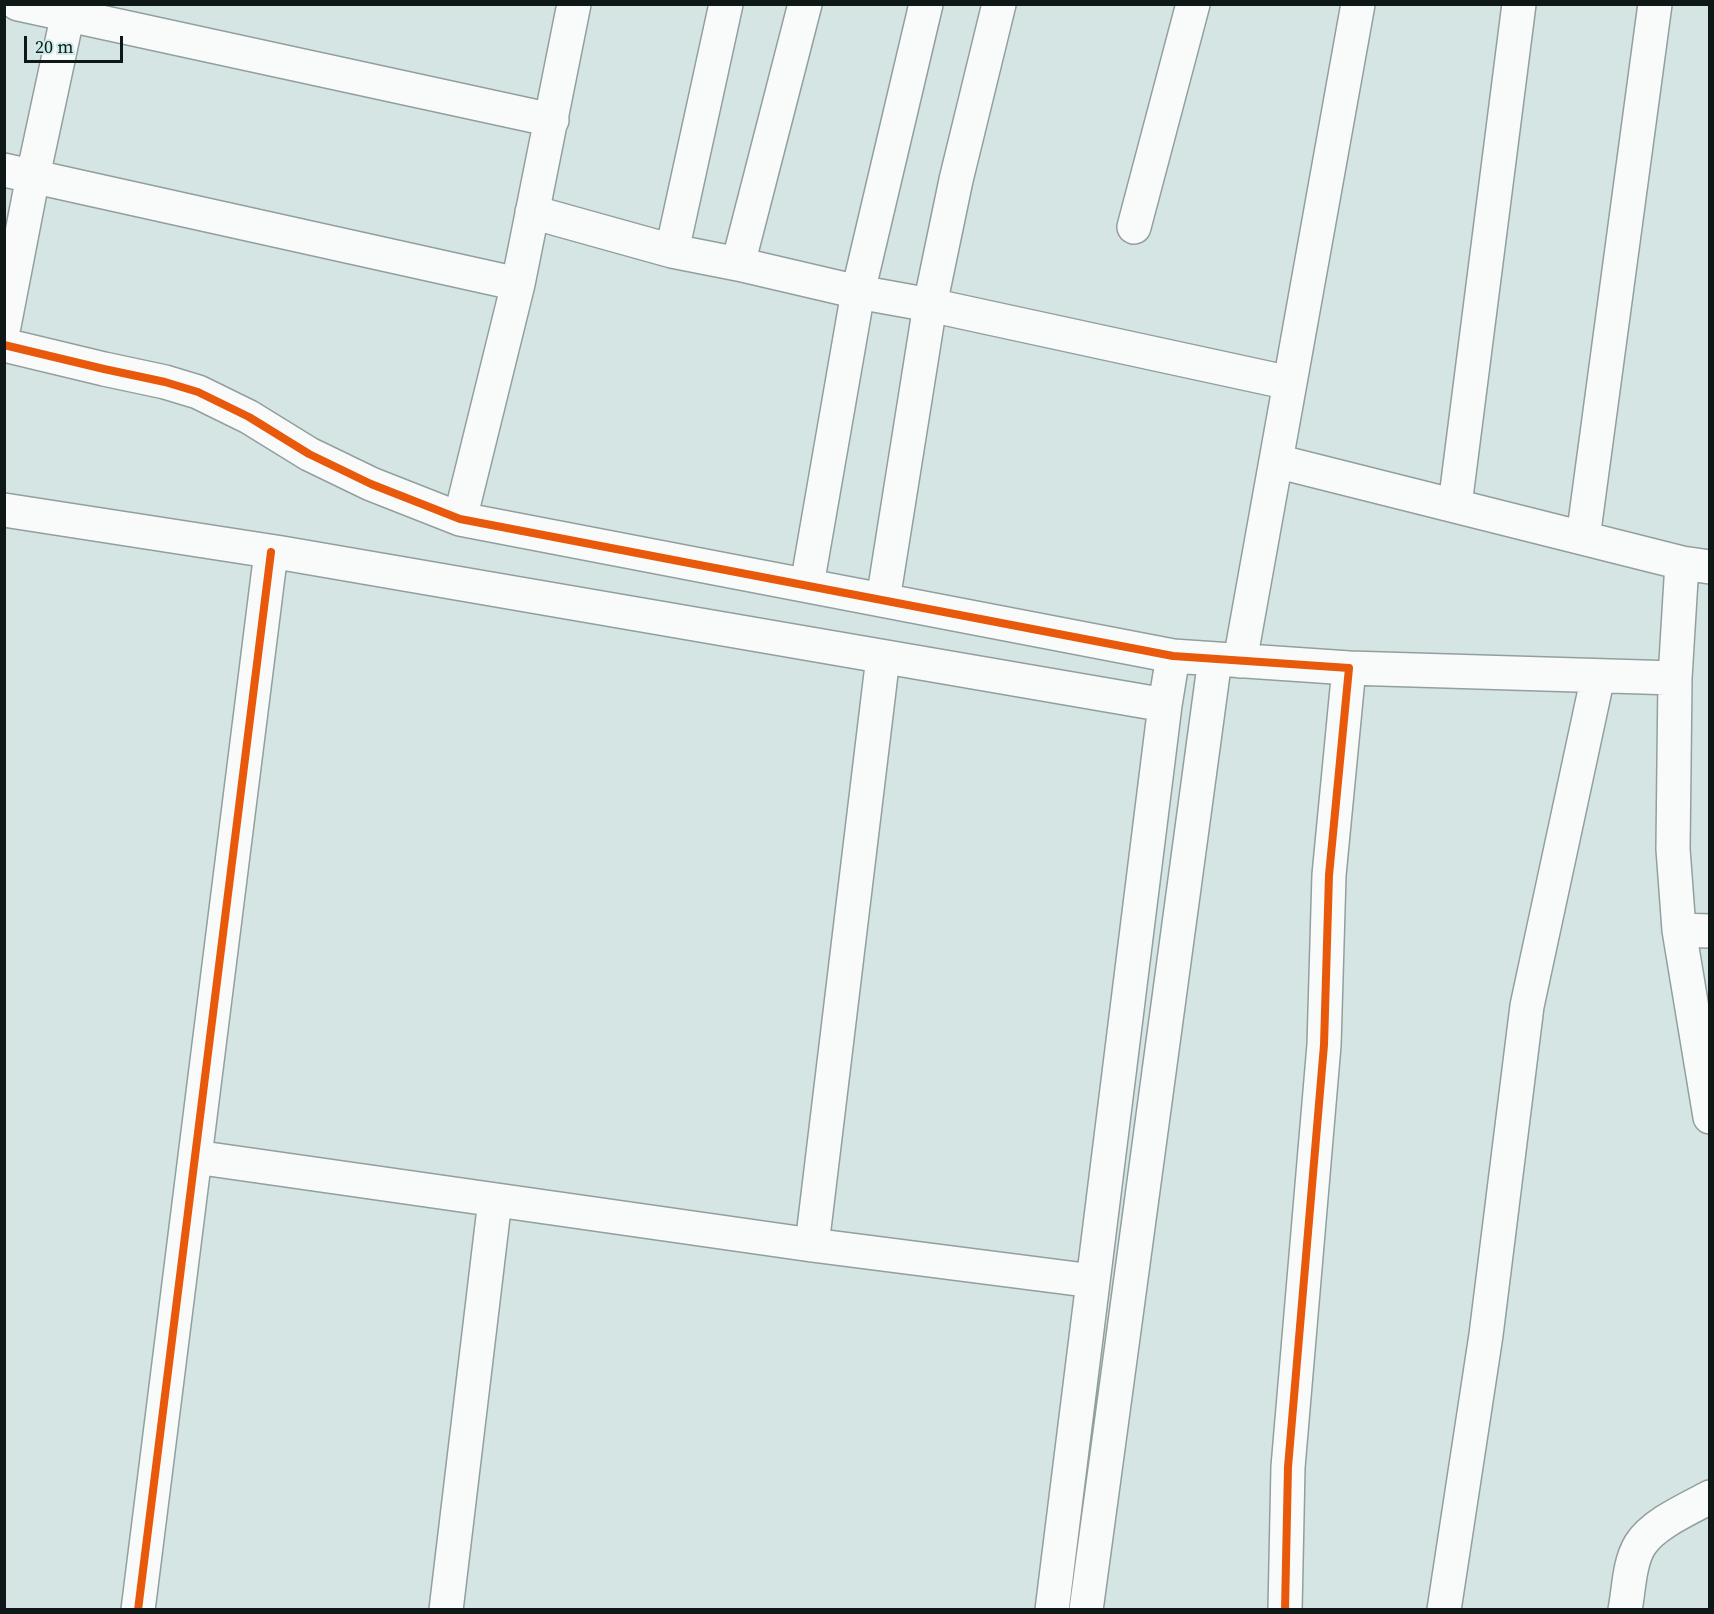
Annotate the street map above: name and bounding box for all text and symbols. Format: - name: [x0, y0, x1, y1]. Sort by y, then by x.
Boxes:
- scale bar: [27, 24, 126, 62]
- text: 20 m: [35, 34, 73, 59]

